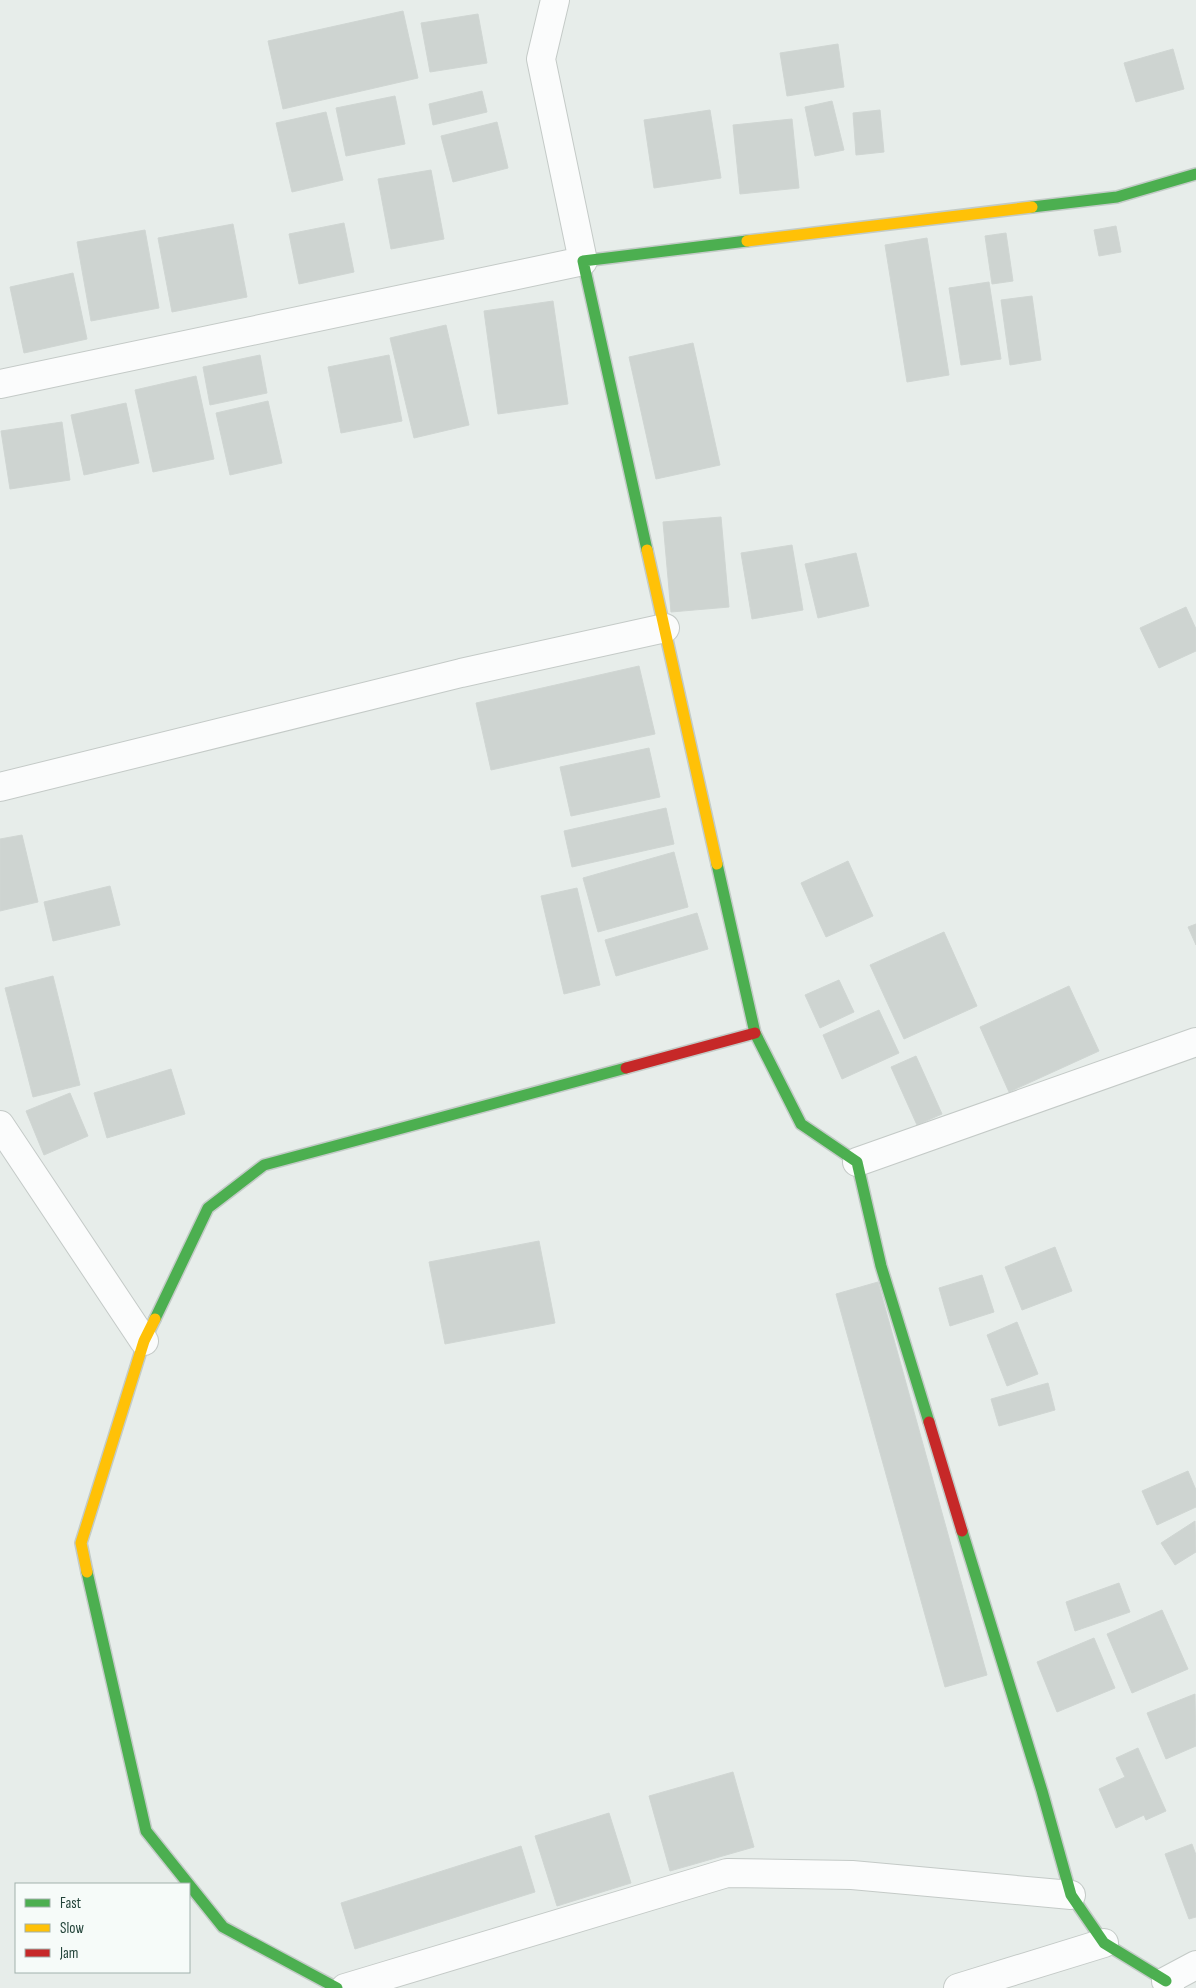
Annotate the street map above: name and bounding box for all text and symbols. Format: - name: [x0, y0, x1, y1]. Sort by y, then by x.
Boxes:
- legend: [15, 1883, 190, 1973]
- text: Fast: [60, 1894, 82, 1913]
- text: Slow: [60, 1919, 84, 1938]
- text: Jam: [59, 1944, 78, 1963]

